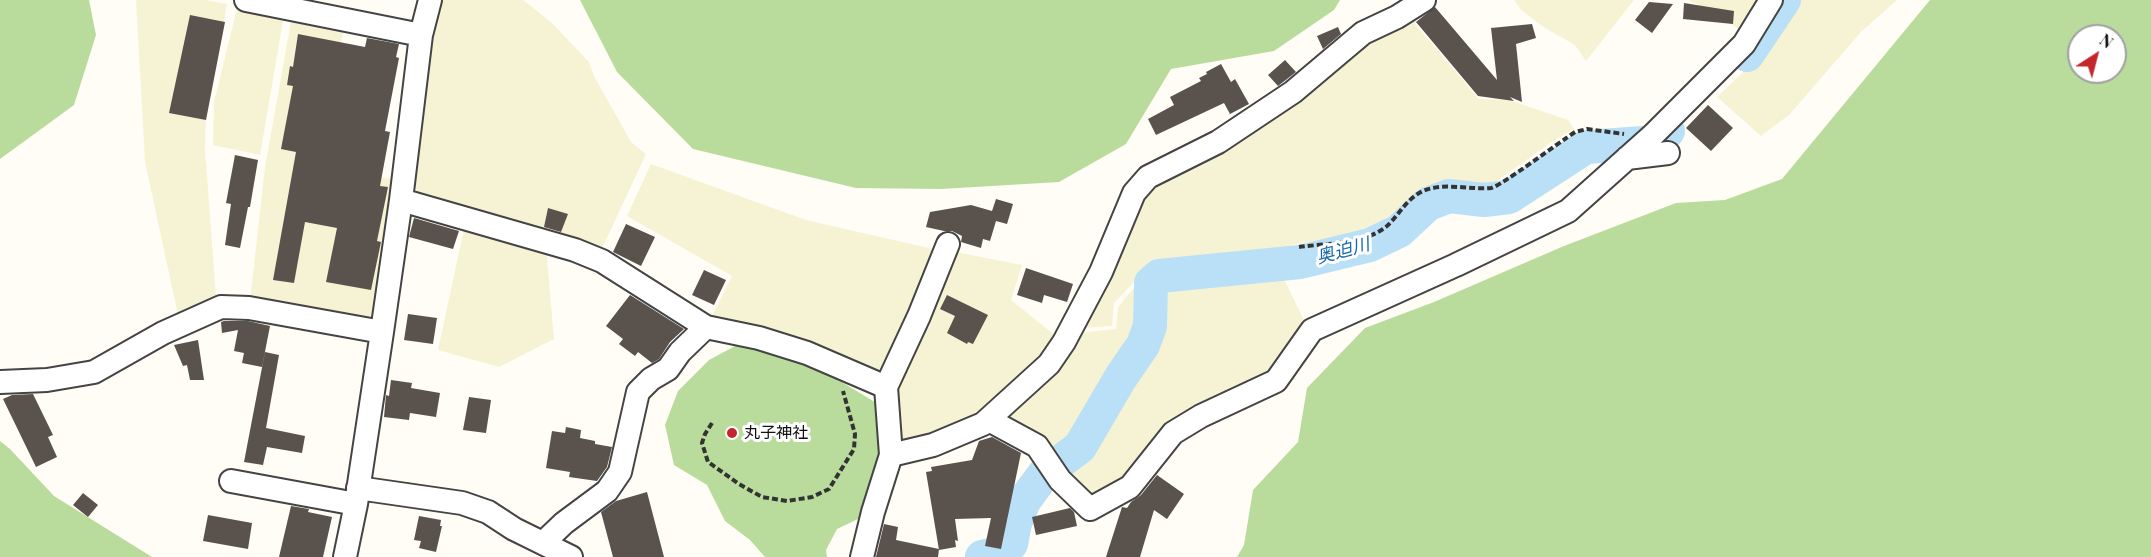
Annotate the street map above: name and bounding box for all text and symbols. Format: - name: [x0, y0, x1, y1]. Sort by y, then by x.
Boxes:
- north arrow: [2067, 24, 2127, 84]
- text: N: [2096, 29, 2118, 53]
- water label: 奥迫川: [1314, 234, 1372, 268]
- place label: 丸子神社: [744, 423, 808, 443]
- marker: 丸子神社: [725, 426, 739, 440]

